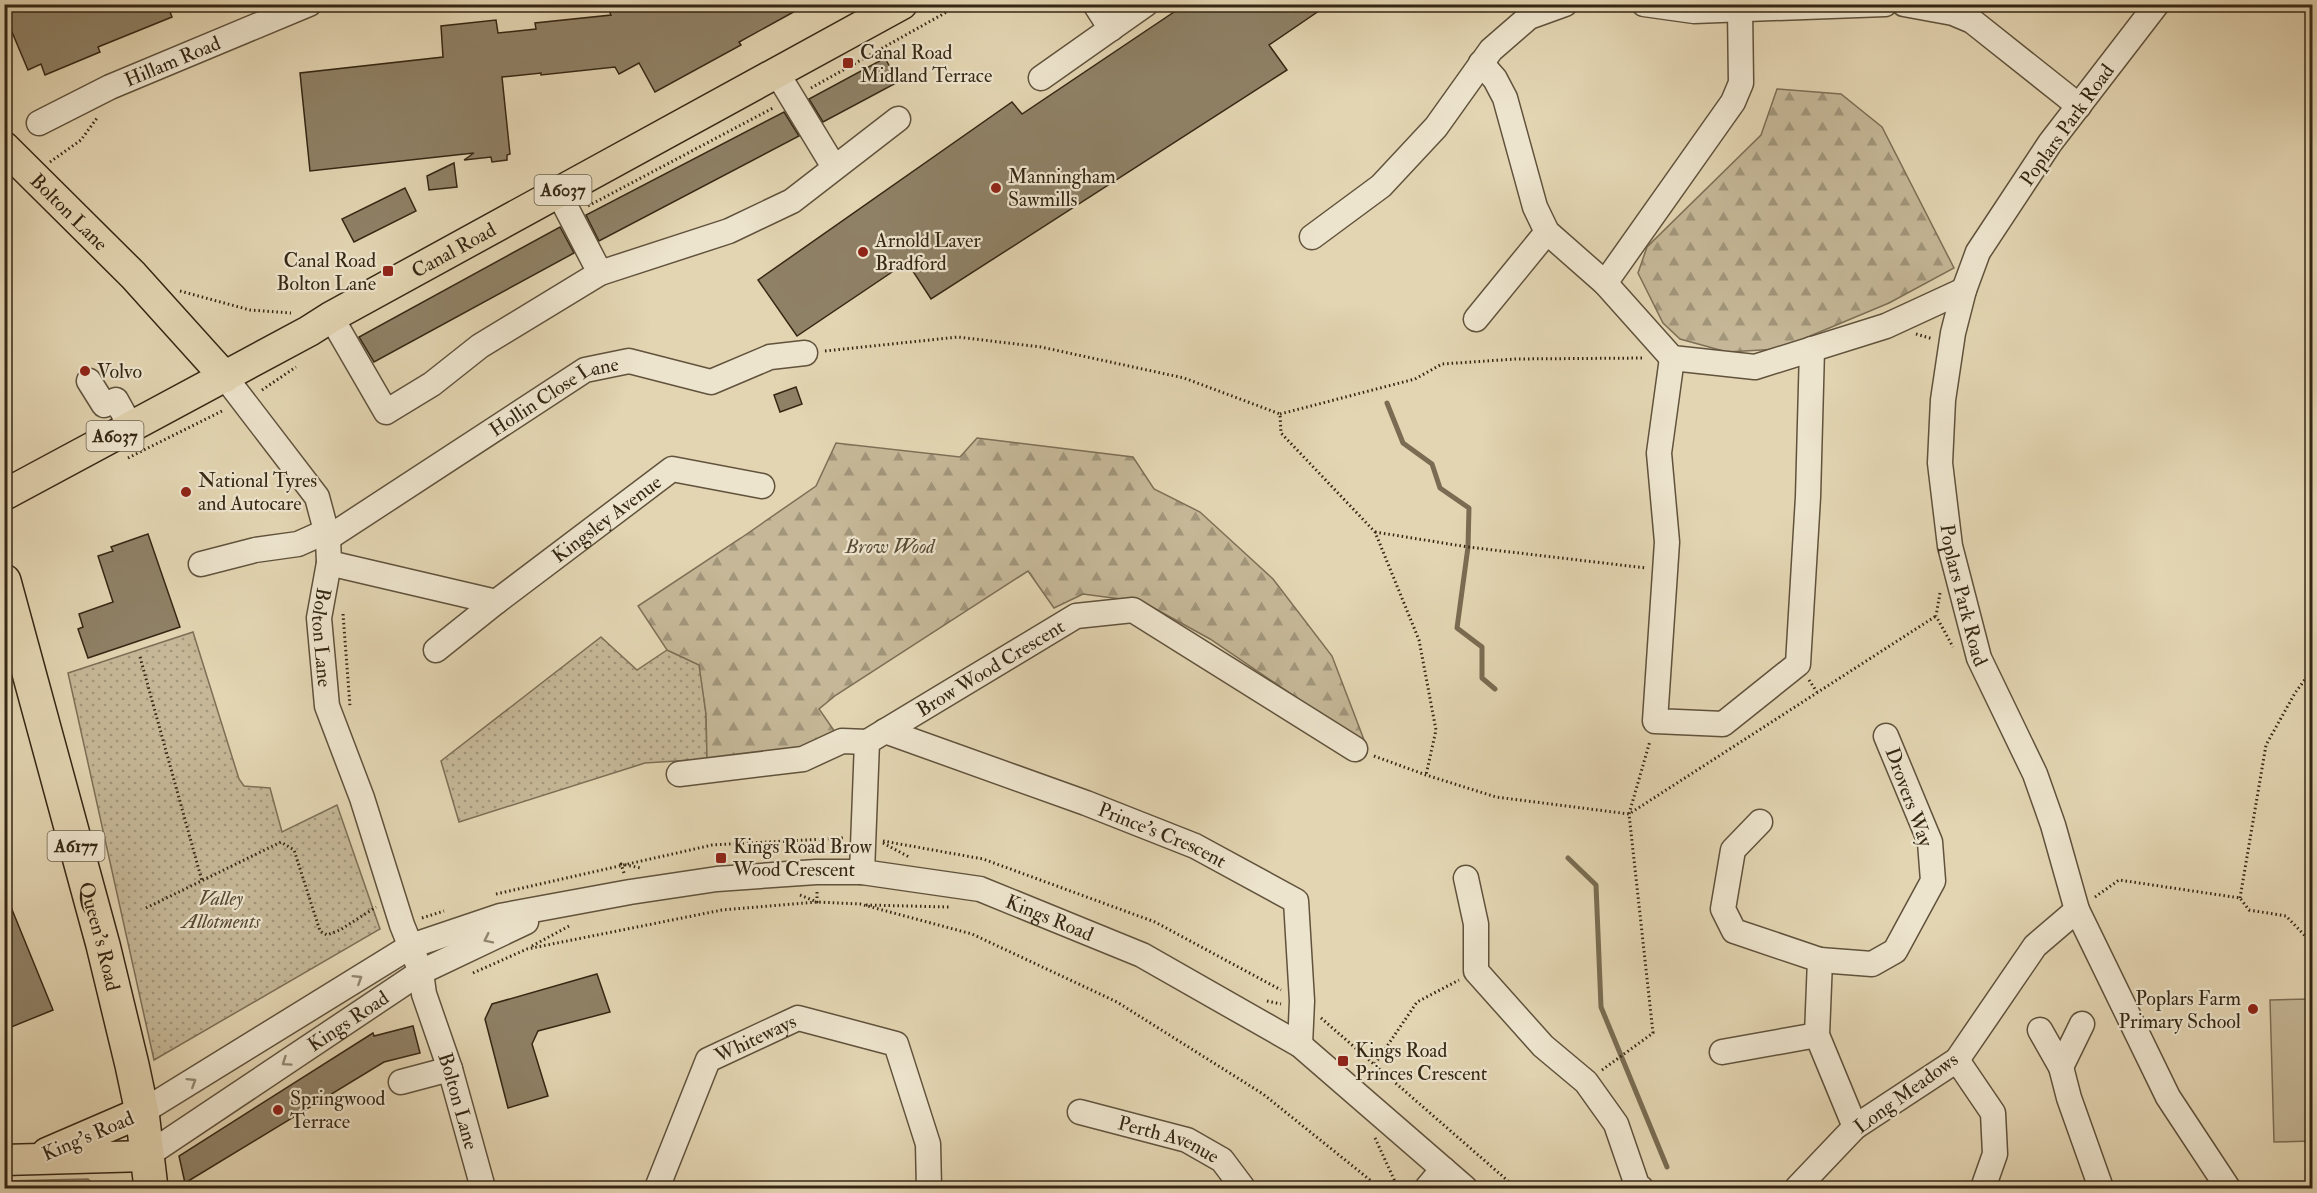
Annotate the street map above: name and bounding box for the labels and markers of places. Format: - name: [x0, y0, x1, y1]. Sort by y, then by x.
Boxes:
- place label: Canal Road Midland Terrace: [860, 40, 992, 88]
- marker: Canal Road Midland Terrace: [841, 56, 855, 70]
- place label: Manningham Sawmills: [1008, 164, 1116, 212]
- marker: Manningham Sawmills: [989, 181, 1003, 195]
- place label: Arnold Laver Bradford: [874, 228, 981, 276]
- marker: Arnold Laver Bradford: [856, 245, 870, 259]
- place label: Canal Road Bolton Lane: [276, 248, 376, 296]
- marker: Canal Road Bolton Lane: [381, 264, 395, 278]
- place label: Volvo: [97, 359, 142, 384]
- marker: Volvo: [78, 364, 92, 378]
- place label: National Tyres and Autocare: [198, 468, 317, 516]
- marker: National Tyres and Autocare: [179, 485, 193, 499]
- place label: Kings Road Brow Wood Crescent: [732, 834, 872, 882]
- marker: Kings Road Brow Wood Crescent: [714, 851, 728, 865]
- place label: Poplars Farm Primary School: [2119, 986, 2241, 1034]
- marker: Poplars Farm Primary School: [2246, 1002, 2260, 1016]
- place label: Kings Road Princes Crescent: [1355, 1038, 1488, 1086]
- marker: Kings Road Princes Crescent: [1336, 1054, 1350, 1068]
- place label: Springwood Terrace: [290, 1086, 386, 1134]
- marker: Springwood Terrace: [271, 1103, 285, 1117]

